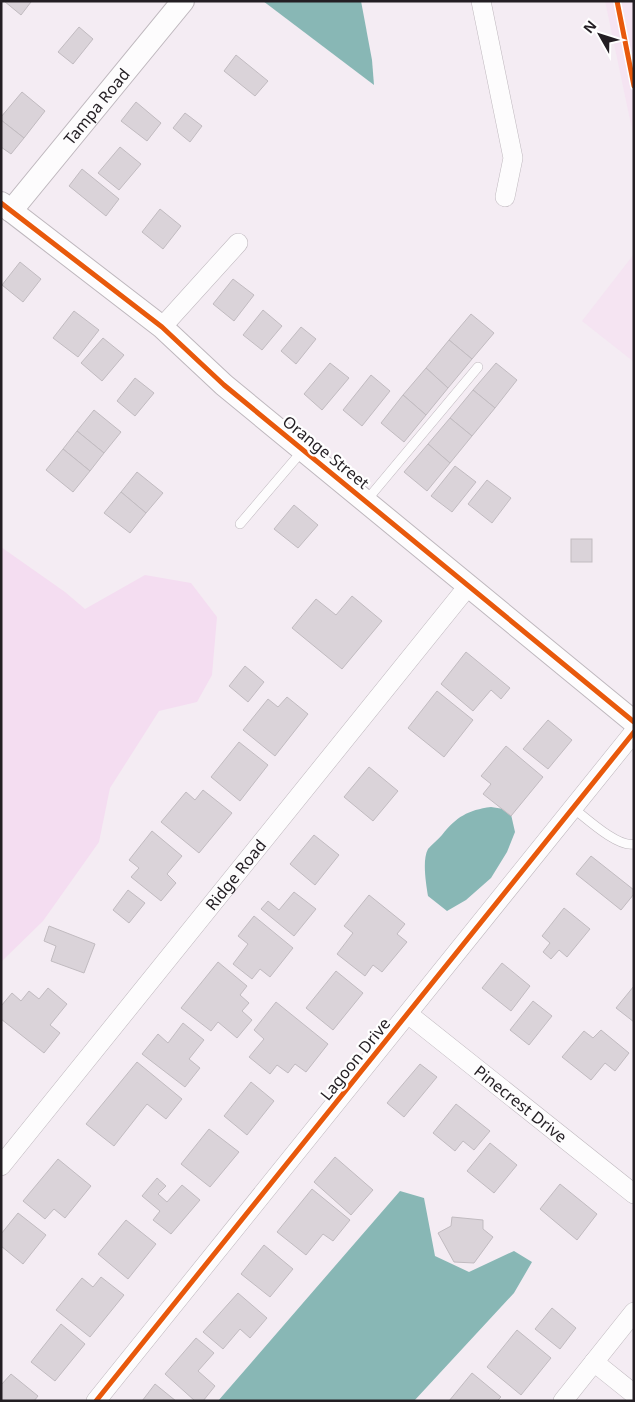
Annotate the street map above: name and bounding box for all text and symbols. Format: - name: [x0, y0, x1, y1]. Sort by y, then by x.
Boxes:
- north arrow: [575, 10, 625, 60]
- text: N: [579, 16, 600, 37]
- street label: Tampa Road: [59, 64, 135, 150]
- street label: Orange Street: [278, 410, 374, 494]
- street label: Ridge Road: [200, 835, 271, 915]
- street label: Lagoon Drive: [315, 1013, 395, 1105]
- street label: Pinecrest Drive: [470, 1060, 572, 1148]

